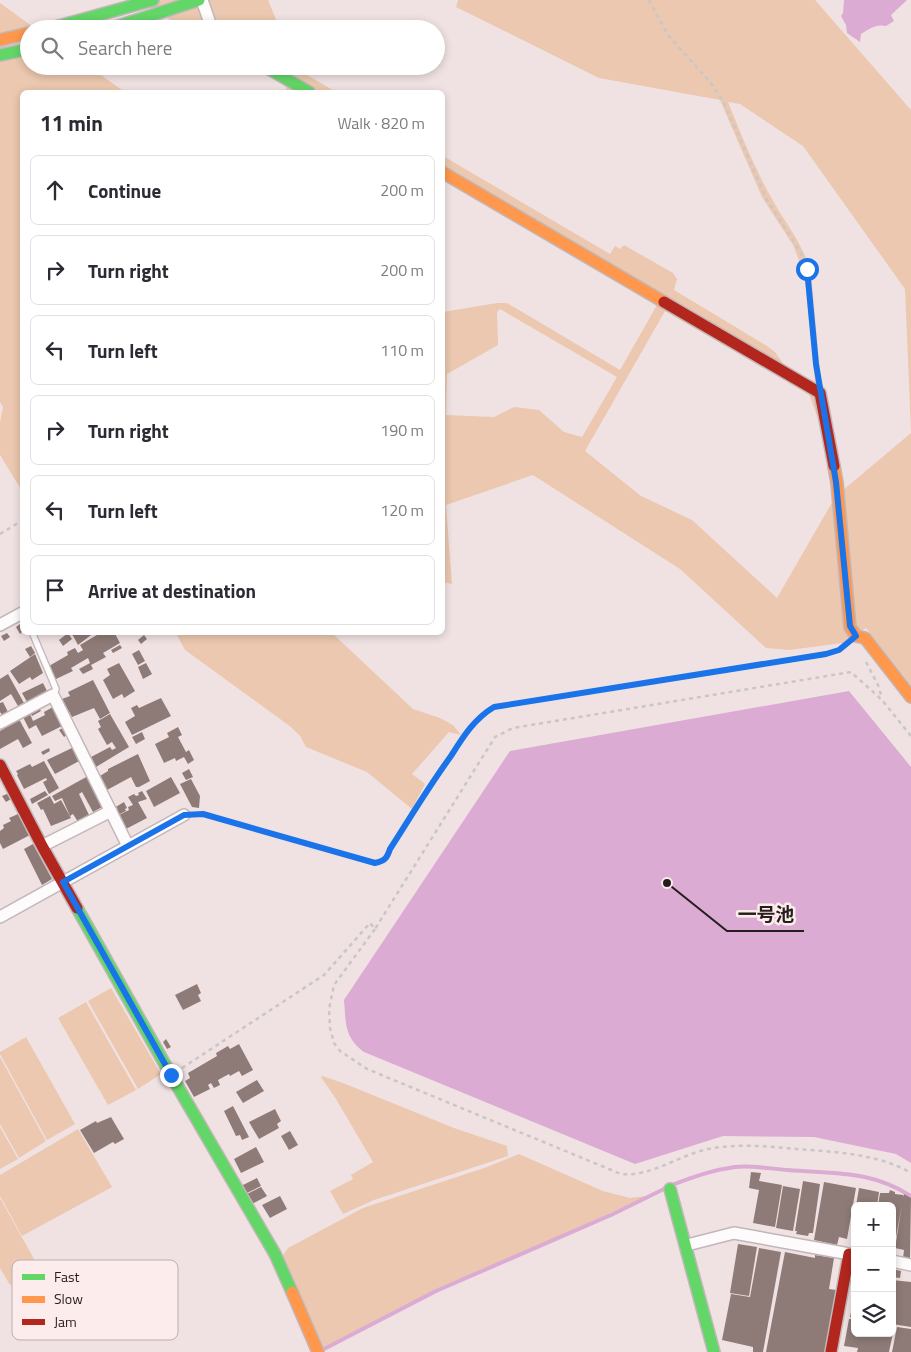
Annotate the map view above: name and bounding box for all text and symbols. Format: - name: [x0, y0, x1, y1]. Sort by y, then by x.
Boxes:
- search box: [20, 20, 445, 75]
- text: Search here: [78, 33, 172, 62]
- icon: search: [38, 34, 66, 62]
- text: 11 min: [40, 107, 103, 139]
- text: Walk · 820 m: [337, 111, 425, 135]
- icon: ahead: [41, 176, 69, 204]
- text: Continue: [88, 176, 161, 205]
- text: 200 m: [380, 178, 424, 202]
- icon: right: [41, 256, 69, 284]
- text: Turn right: [88, 256, 169, 285]
- text: 200 m: [380, 258, 424, 282]
- route start: [796, 258, 819, 281]
- icon: left: [41, 336, 69, 364]
- text: Turn left: [88, 336, 158, 365]
- text: 110 m: [380, 338, 424, 362]
- icon: right: [41, 416, 69, 444]
- text: Turn right: [88, 416, 169, 445]
- text: 190 m: [380, 418, 424, 442]
- icon: left: [41, 496, 69, 524]
- text: Turn left: [88, 496, 158, 525]
- text: 120 m: [380, 498, 424, 522]
- icon: arrive: [41, 576, 69, 604]
- text: Arrive at destination: [88, 576, 256, 605]
- callout: 一号池: [727, 897, 804, 931]
- text: 一号池: [737, 899, 795, 928]
- route end: [160, 1064, 183, 1087]
- map controls: [851, 1202, 896, 1337]
- button: +: [851, 1202, 896, 1247]
- button: −: [851, 1247, 896, 1292]
- legend: [12, 1260, 178, 1340]
- text: Fast: [54, 1266, 79, 1287]
- text: Slow: [54, 1288, 83, 1309]
- button: layers: [851, 1292, 896, 1337]
- text: Jam: [54, 1311, 77, 1332]

